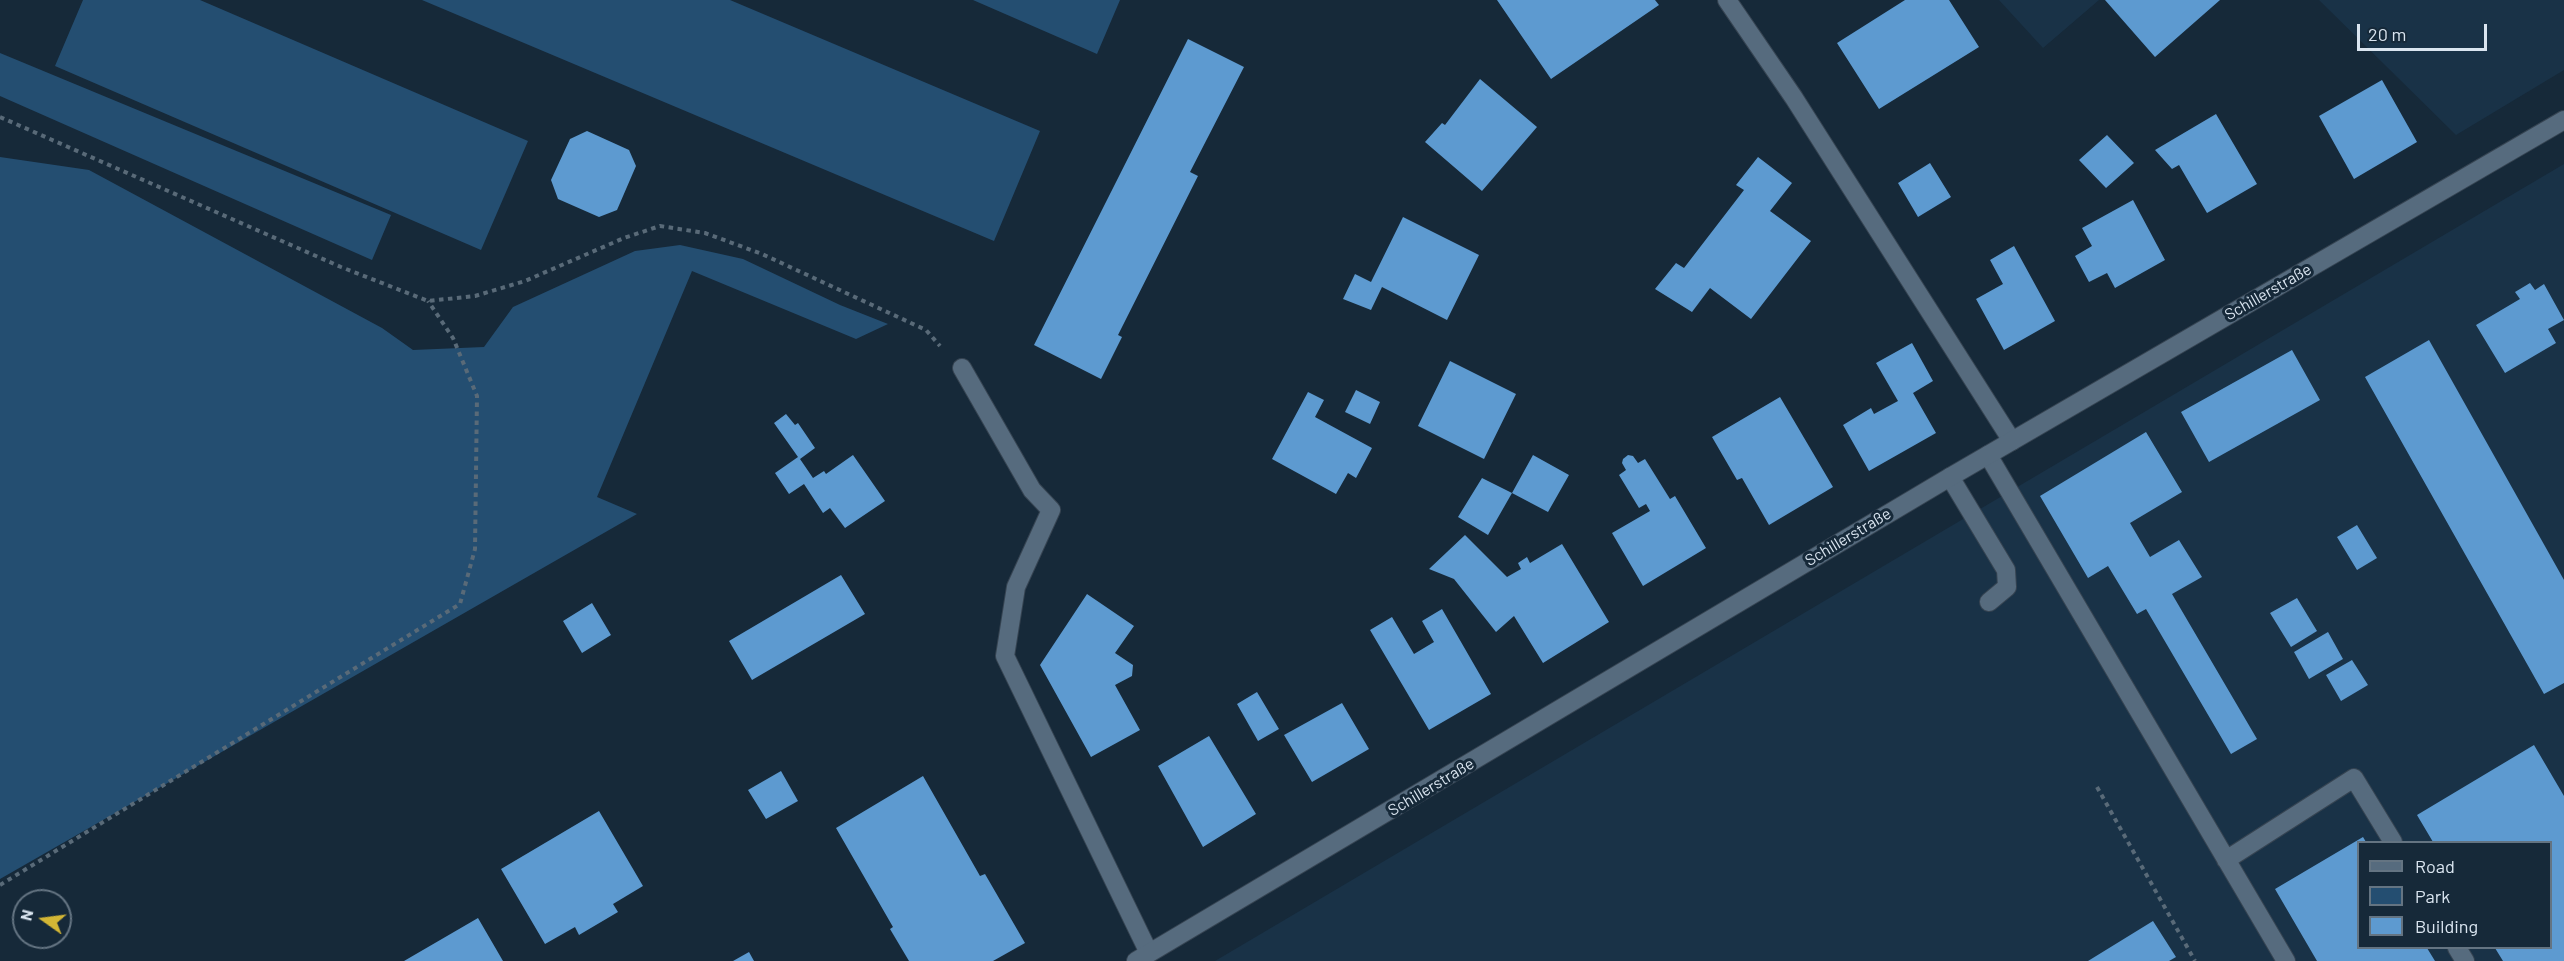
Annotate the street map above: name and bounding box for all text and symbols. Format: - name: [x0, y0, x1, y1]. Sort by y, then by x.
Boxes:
- scale bar: [2360, 12, 2490, 50]
- text: 20 m: [2368, 23, 2406, 45]
- street label: Schillerstraße: [2221, 259, 2315, 325]
- street label: Schillerstraße: [1802, 504, 1894, 570]
- street label: Schillerstraße: [1385, 754, 1477, 820]
- legend: [2357, 841, 2552, 949]
- text: Road: [2415, 855, 2455, 877]
- text: Park: [2415, 885, 2450, 907]
- north arrow: [12, 889, 72, 949]
- text: N: [15, 908, 36, 922]
- text: Building: [2415, 915, 2478, 937]

